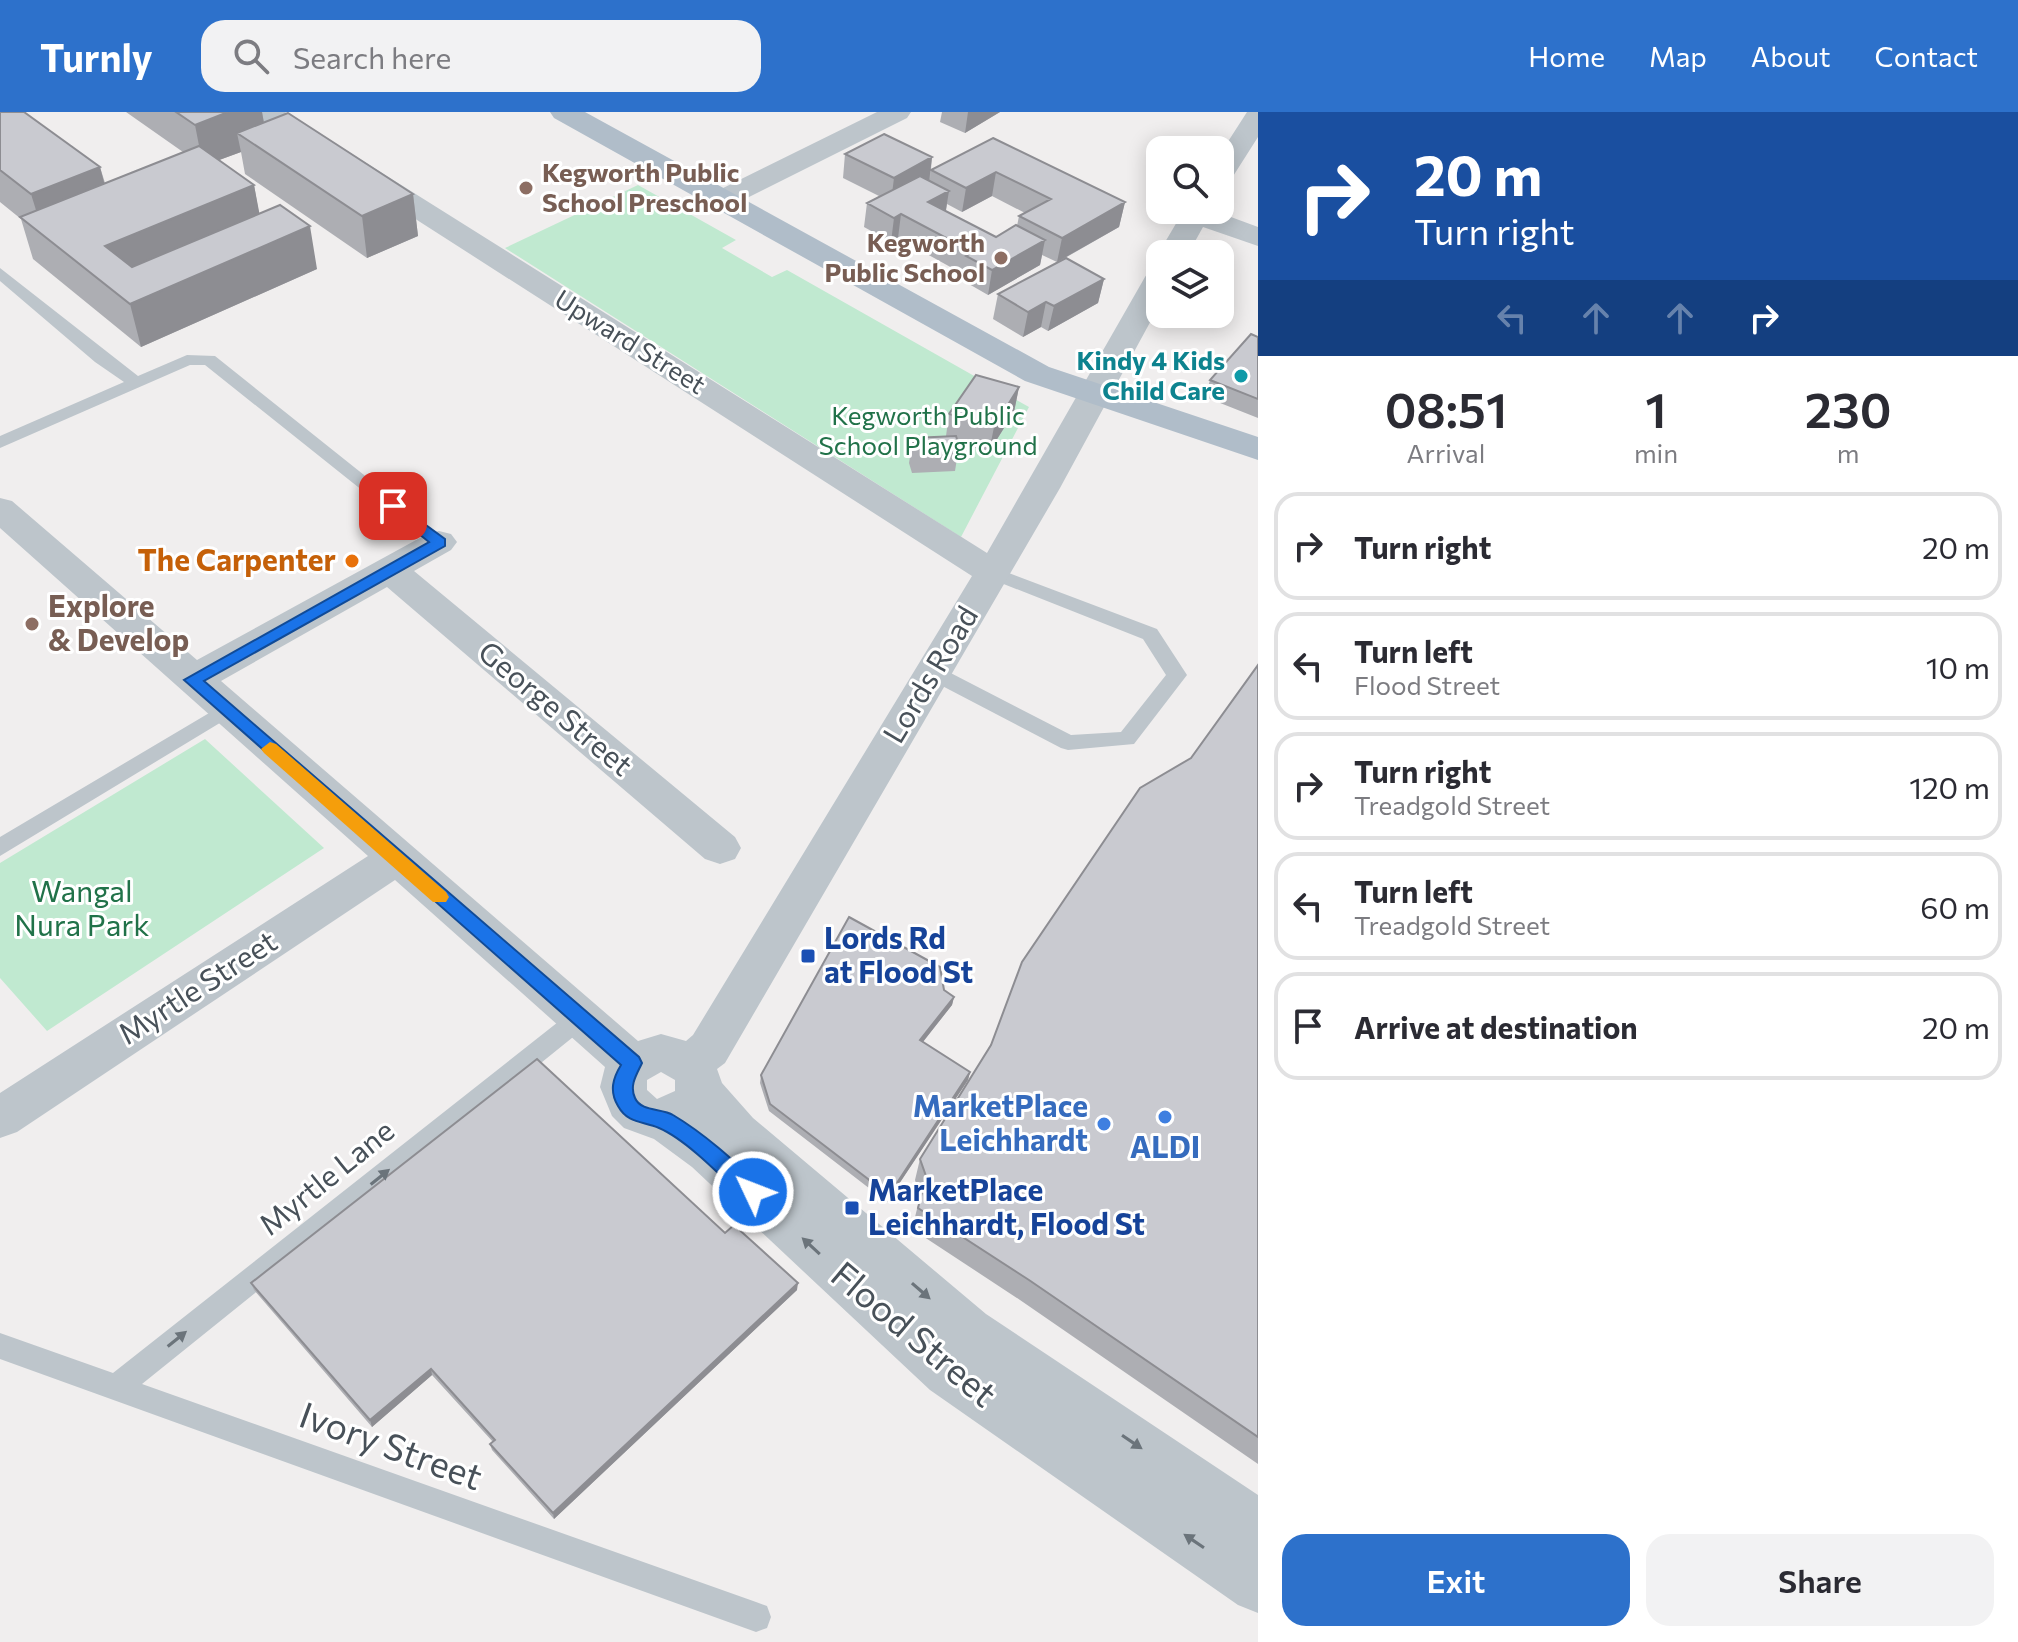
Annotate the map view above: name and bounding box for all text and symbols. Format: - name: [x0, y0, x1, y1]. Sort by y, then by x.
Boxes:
- search box: [201, 20, 761, 92]
- text: Turnly: [40, 33, 153, 80]
- icon: search: [229, 34, 273, 78]
- text: Search here: [293, 38, 451, 75]
- text: Home: [1528, 39, 1605, 73]
- text: Map: [1649, 39, 1707, 73]
- text: About: [1751, 39, 1831, 73]
- text: Contact: [1875, 39, 1978, 73]
- map controls: [1146, 136, 1234, 328]
- button: search: [1146, 136, 1234, 224]
- text: 20 m: [1414, 139, 1542, 208]
- icon: right: [1282, 144, 1386, 248]
- place label: Kegworth Public School Preschool: [542, 156, 747, 217]
- marker: Kegworth Public School Preschool: [517, 179, 535, 197]
- text: Turn right: [1414, 208, 1575, 252]
- place label: Kegworth Public School: [825, 226, 985, 287]
- button: layers: [1146, 240, 1234, 328]
- marker: Kegworth Public School: [992, 249, 1010, 267]
- street label: Upward Street: [550, 282, 712, 399]
- icon: left: [1490, 296, 1534, 340]
- icon: ahead: [1574, 296, 1618, 340]
- icon: ahead: [1658, 296, 1702, 340]
- icon: right: [1742, 296, 1786, 340]
- place label: Kindy 4 Kids Child Care: [1076, 344, 1225, 405]
- marker: Kindy 4 Kids Child Care: [1232, 367, 1250, 385]
- text: 08:51: [1385, 379, 1507, 438]
- text: 1: [1645, 379, 1667, 438]
- text: 230: [1805, 379, 1891, 438]
- park label: Kegworth Public School Playground: [818, 399, 1038, 460]
- text: Arrival: [1407, 437, 1485, 468]
- text: min: [1634, 437, 1678, 468]
- text: m: [1837, 437, 1859, 468]
- pin: [359, 472, 427, 540]
- icon: arrive: [371, 484, 415, 528]
- icon: right: [1286, 524, 1330, 568]
- text: Turn right: [1354, 528, 1491, 565]
- text: 20 m: [1922, 528, 1990, 565]
- place label: The Carpenter: [137, 540, 336, 577]
- marker: The Carpenter: [343, 552, 361, 570]
- place label: Explore & Develop: [48, 586, 189, 657]
- street label: Lords Road: [874, 598, 984, 749]
- marker: Explore & Develop: [23, 615, 41, 633]
- street label: George Street: [472, 632, 641, 782]
- text: Turn left: [1354, 632, 1473, 669]
- icon: left: [1286, 644, 1330, 688]
- text: 10 m: [1926, 648, 1990, 685]
- text: Flood Street: [1354, 669, 1500, 700]
- text: Turn right: [1354, 752, 1491, 789]
- icon: right: [1286, 764, 1330, 808]
- text: 120 m: [1909, 768, 1990, 805]
- text: Treadgold Street: [1354, 789, 1550, 820]
- park label: Wangal Nura Park: [14, 871, 150, 942]
- text: Turn left: [1354, 872, 1473, 909]
- icon: left: [1286, 884, 1330, 928]
- text: 60 m: [1920, 888, 1990, 925]
- text: Treadgold Street: [1354, 909, 1550, 940]
- place label: Lords Rd at Flood St: [824, 918, 973, 989]
- street label: Myrtle Street: [110, 921, 283, 1051]
- marker: Lords Rd at Flood St: [799, 947, 817, 965]
- icon: arrive: [1286, 1004, 1330, 1048]
- text: Arrive at destination: [1354, 1008, 1638, 1045]
- text: 20 m: [1922, 1008, 1990, 1045]
- place label: MarketPlace Leichhardt: [913, 1086, 1088, 1157]
- marker: ALDI: [1156, 1108, 1174, 1126]
- street label: Myrtle Lane: [251, 1111, 400, 1242]
- marker: MarketPlace Leichhardt: [1095, 1115, 1113, 1133]
- place label: ALDI: [1130, 1127, 1200, 1164]
- position arrow: [711, 1150, 795, 1234]
- one-way arrow: [370, 1169, 390, 1185]
- place label: MarketPlace Leichhardt, Flood St: [868, 1170, 1145, 1241]
- marker: MarketPlace Leichhardt, Flood St: [843, 1199, 861, 1217]
- one-way arrow: [802, 1237, 821, 1255]
- street label: Flood Street: [824, 1251, 1007, 1414]
- one-way arrow: [911, 1281, 931, 1299]
- one-way arrow: [167, 1331, 187, 1348]
- street label: Ivory Street: [294, 1391, 489, 1497]
- one-way arrow: [1121, 1434, 1142, 1449]
- one-way arrow: [1183, 1533, 1204, 1548]
- button: Exit: [1282, 1534, 1630, 1626]
- button: Share: [1646, 1534, 1994, 1626]

